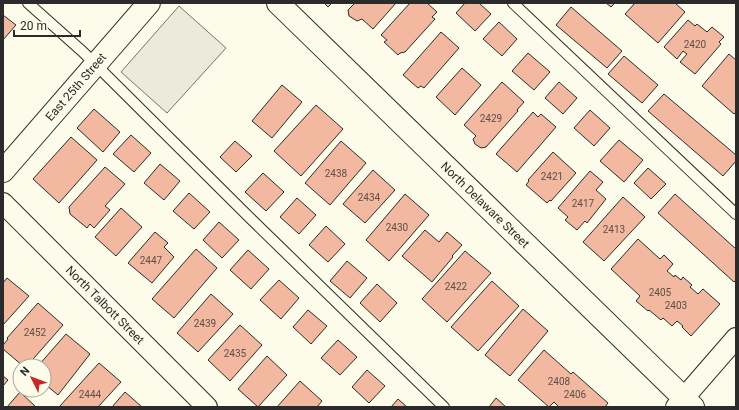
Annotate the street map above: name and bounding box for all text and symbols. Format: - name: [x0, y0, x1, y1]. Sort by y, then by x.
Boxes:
- scale bar: [14, 12, 80, 38]
- text: 20 m: [20, 19, 47, 33]
- house number: 2420: [684, 39, 707, 50]
- street label: East 25th Street: [43, 50, 109, 124]
- house number: 2429: [480, 113, 502, 124]
- street label: North Delaware Street: [438, 159, 532, 251]
- house number: 2438: [325, 168, 348, 179]
- house number: 2421: [541, 171, 563, 182]
- house number: 2434: [358, 192, 381, 203]
- house number: 2417: [572, 198, 595, 209]
- house number: 2430: [386, 222, 409, 233]
- house number: 2413: [603, 224, 625, 235]
- house number: 2447: [140, 255, 163, 266]
- street label: North Talbott Street: [63, 263, 147, 347]
- house number: 2422: [445, 281, 468, 292]
- house number: 2405: [649, 287, 672, 298]
- house number: 2403: [665, 300, 687, 311]
- house number: 2439: [194, 318, 216, 329]
- house number: 2452: [24, 327, 47, 338]
- house number: 2435: [224, 348, 247, 359]
- north arrow: [12, 358, 52, 398]
- text: N: [18, 364, 33, 379]
- house number: 2408: [548, 376, 571, 387]
- house number: 2444: [79, 389, 102, 400]
- house number: 2406: [564, 389, 587, 400]

